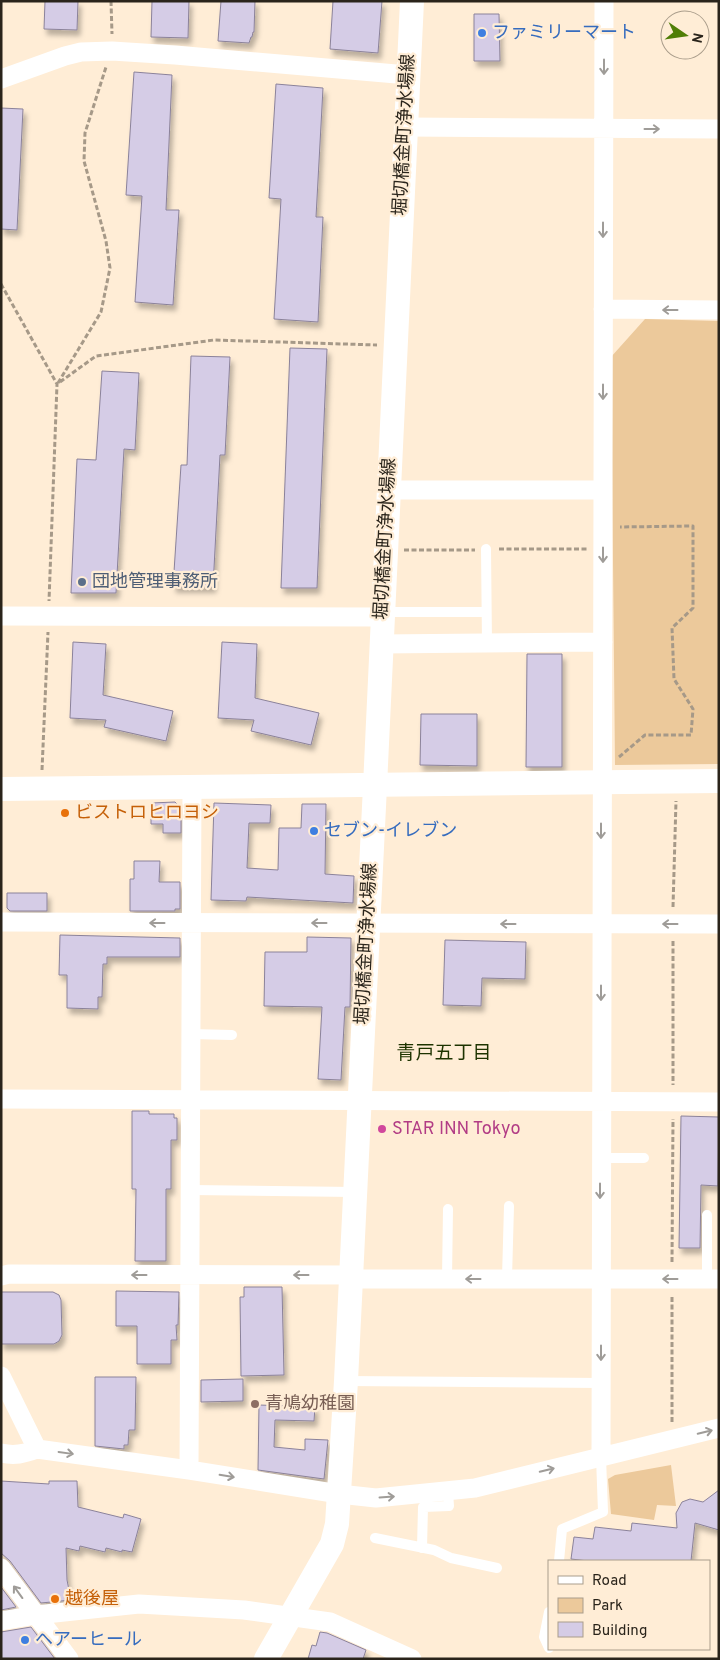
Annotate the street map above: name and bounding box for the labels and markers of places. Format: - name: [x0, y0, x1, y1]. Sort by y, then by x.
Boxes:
- place label: ファミリーマート: [492, 22, 636, 45]
- marker: ファミリーマート: [476, 27, 488, 39]
- place label: 団地管理事務所: [92, 571, 218, 594]
- marker: 団地管理事務所: [76, 576, 88, 588]
- place label: ビストロヒロヨシ: [75, 802, 219, 825]
- marker: ビストロヒロヨシ: [59, 807, 71, 819]
- place label: セブン-イレブン: [324, 820, 457, 843]
- marker: セブン-イレブン: [308, 825, 320, 837]
- place label: STAR INN Tokyo: [392, 1118, 521, 1141]
- marker: STAR INN Tokyo: [376, 1123, 388, 1135]
- place label: 青鳩幼稚園: [265, 1393, 355, 1416]
- marker: 青鳩幼稚園: [249, 1398, 261, 1410]
- place label: 越後屋: [65, 1588, 119, 1611]
- marker: 越後屋: [49, 1593, 61, 1605]
- place label: ヘアーヒール: [35, 1629, 142, 1652]
- marker: ヘアーヒール: [19, 1634, 31, 1646]

